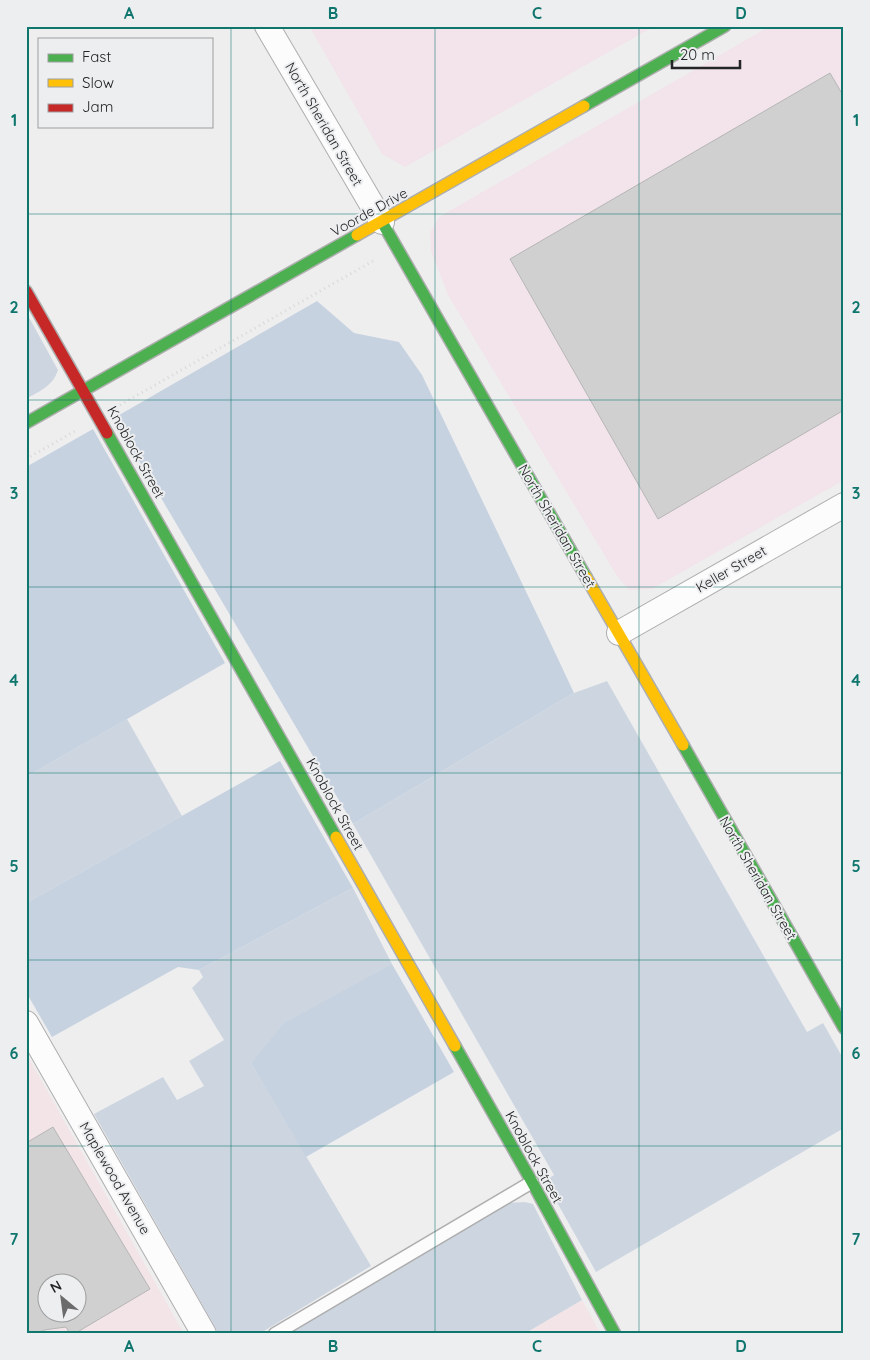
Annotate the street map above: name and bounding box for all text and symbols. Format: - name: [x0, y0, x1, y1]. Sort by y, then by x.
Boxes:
- text: A: [124, 3, 135, 23]
- text: B: [328, 3, 338, 23]
- text: C: [532, 3, 542, 23]
- text: D: [735, 3, 747, 23]
- legend: [38, 38, 212, 128]
- scale bar: [672, 38, 740, 70]
- text: 20 m: [680, 45, 715, 64]
- text: Fast: [82, 47, 111, 66]
- street label: North Sheridan Street: [281, 59, 367, 189]
- text: Slow: [82, 73, 114, 92]
- text: Jam: [82, 97, 113, 116]
- text: 1: [11, 110, 17, 130]
- text: 1: [853, 110, 859, 130]
- street label: Voorde Drive: [328, 184, 411, 240]
- text: 2: [9, 297, 19, 317]
- text: 2: [851, 297, 861, 317]
- street label: Knoblock Street: [103, 403, 169, 502]
- street label: North Sheridan Street: [514, 461, 600, 591]
- text: 3: [10, 483, 18, 503]
- text: 3: [852, 483, 860, 503]
- street label: Keller Street: [692, 541, 770, 596]
- text: 4: [9, 670, 19, 690]
- text: 4: [851, 670, 861, 690]
- street label: Knoblock Street: [302, 755, 368, 854]
- street label: North Sheridan Street: [715, 813, 801, 943]
- text: 5: [9, 856, 19, 876]
- text: 5: [851, 856, 861, 876]
- text: 6: [10, 1043, 19, 1063]
- text: 6: [852, 1043, 861, 1063]
- street label: Knoblock Street: [501, 1108, 567, 1207]
- street label: Maplewood Avenue: [75, 1118, 155, 1238]
- text: 7: [10, 1229, 19, 1249]
- text: 7: [852, 1229, 861, 1249]
- north arrow: [38, 1272, 88, 1322]
- text: N: [47, 1276, 65, 1297]
- text: A: [124, 1336, 135, 1356]
- text: B: [328, 1336, 338, 1356]
- text: C: [532, 1336, 542, 1356]
- text: D: [735, 1336, 747, 1356]

